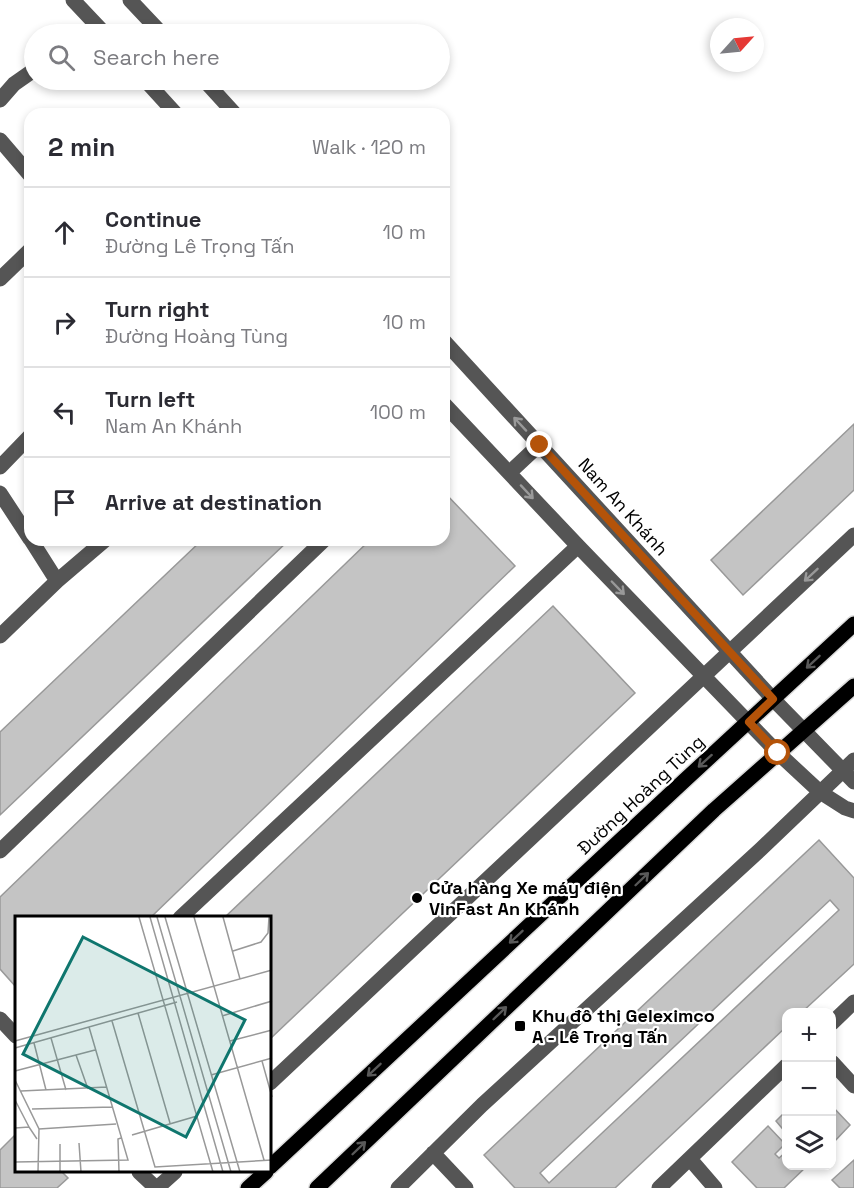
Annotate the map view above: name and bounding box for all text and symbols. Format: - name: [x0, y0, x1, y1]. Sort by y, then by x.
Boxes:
- north arrow: [710, 18, 764, 72]
- search box: [24, 24, 450, 90]
- icon: search: [45, 41, 78, 74]
- text: Search here: [93, 43, 220, 71]
- text: 2 min: [48, 130, 115, 164]
- text: Walk · 120 m: [312, 134, 426, 160]
- text: Continue: [105, 205, 201, 233]
- icon: ahead: [48, 216, 81, 249]
- text: 10 m: [382, 219, 426, 245]
- text: Đường Lê Trọng Tấn: [105, 233, 294, 259]
- text: Turn right: [105, 295, 210, 323]
- icon: right: [48, 306, 81, 339]
- text: 10 m: [382, 309, 426, 335]
- text: Đường Hoàng Tùng: [105, 323, 288, 349]
- text: Turn left: [105, 385, 195, 413]
- icon: left: [48, 396, 81, 429]
- text: 100 m: [370, 399, 426, 425]
- text: Nam An Khánh: [105, 413, 242, 439]
- one-way arrow: [513, 417, 527, 432]
- route end: [526, 431, 552, 457]
- street label: Nam An Khánh: [573, 453, 673, 560]
- one-way arrow: [520, 484, 534, 499]
- icon: arrive: [48, 486, 81, 519]
- text: Arrive at destination: [105, 488, 322, 516]
- one-way arrow: [804, 568, 819, 582]
- one-way arrow: [611, 580, 625, 595]
- one-way arrow: [806, 654, 821, 669]
- street label: Đường Hoàng Tùng: [573, 730, 709, 859]
- route start: [764, 739, 790, 765]
- one-way arrow: [698, 754, 713, 768]
- one-way arrow: [634, 871, 649, 886]
- place label: Cửa hàng Xe máy điện VinFast An Khánh: [429, 876, 622, 920]
- marker: Cửa hàng Xe máy điện VinFast An Khánh: [410, 891, 424, 905]
- inset map: [15, 916, 272, 1173]
- one-way arrow: [509, 930, 524, 944]
- place label: Khu đô thị Geleximco A - Lê Trọng Tấn: [532, 1004, 715, 1048]
- one-way arrow: [493, 1006, 508, 1020]
- map controls: [782, 1008, 836, 1170]
- button: +: [782, 1008, 836, 1062]
- marker: Khu đô thị Geleximco A - Lê Trọng Tấn: [513, 1019, 527, 1033]
- button: −: [782, 1062, 836, 1116]
- one-way arrow: [367, 1063, 382, 1077]
- button: layers: [782, 1116, 836, 1170]
- one-way arrow: [352, 1140, 367, 1155]

